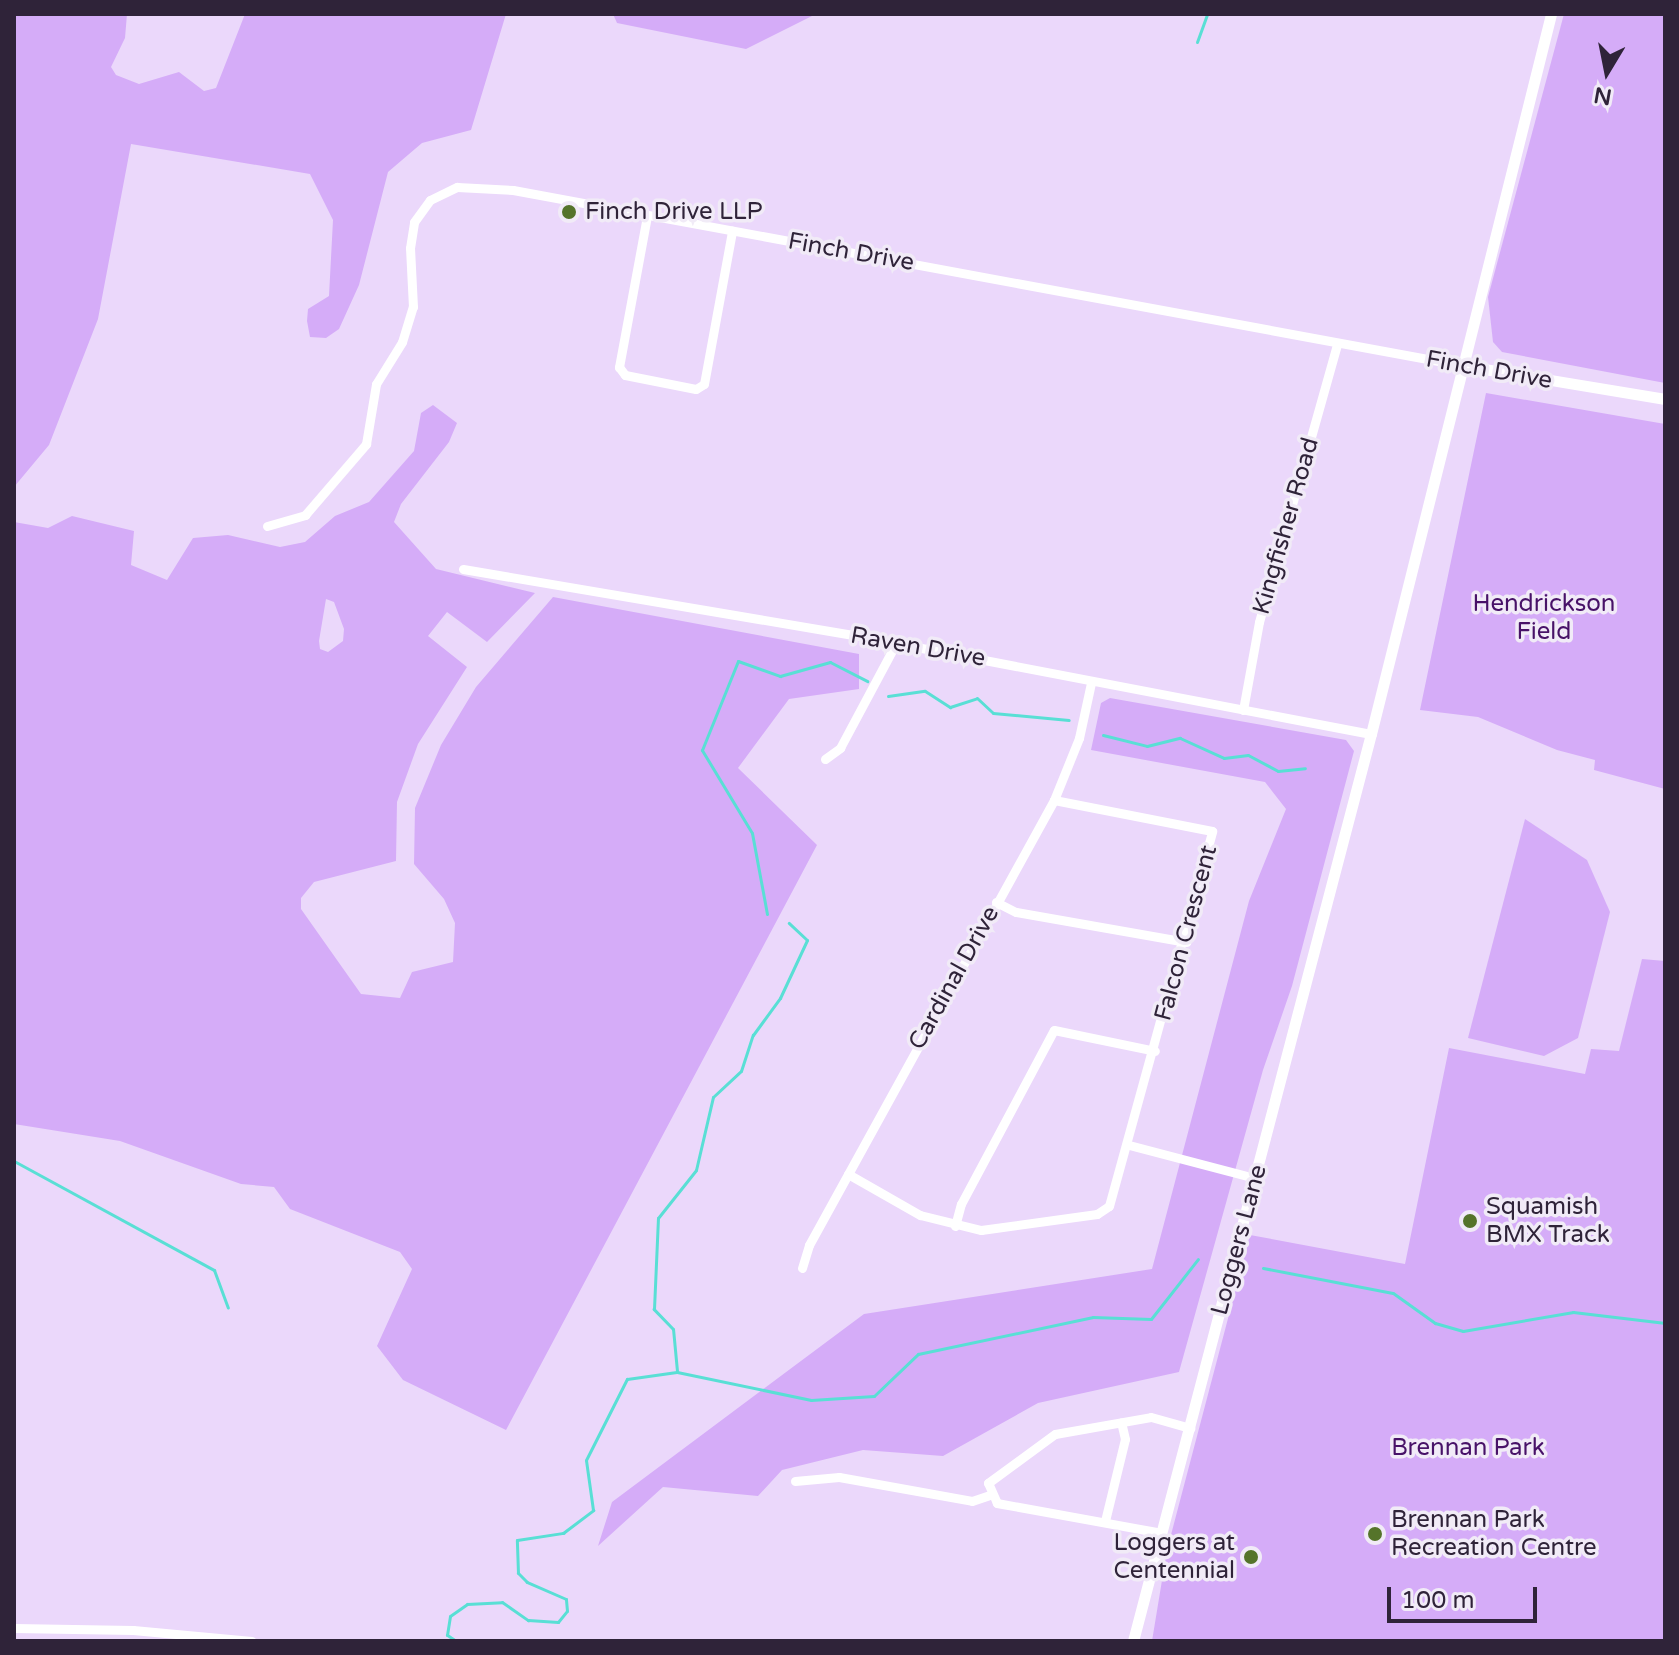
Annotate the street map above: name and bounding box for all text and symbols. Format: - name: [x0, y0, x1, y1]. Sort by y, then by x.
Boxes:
- north arrow: [1567, 32, 1647, 112]
- text: N: [1592, 81, 1614, 110]
- place label: Finch Drive LLP: [585, 198, 763, 226]
- marker: Finch Drive LLP: [560, 203, 578, 221]
- street label: Finch Drive: [786, 227, 916, 277]
- street label: Finch Drive: [1424, 345, 1554, 395]
- street label: Kingfisher Road: [1247, 434, 1325, 618]
- park label: Hendrickson Field: [1473, 590, 1615, 646]
- street label: Raven Drive: [848, 621, 988, 673]
- street label: Falcon Crescent: [1149, 842, 1223, 1024]
- street label: Cardinal Drive: [903, 901, 1005, 1055]
- street label: Loggers Lane: [1205, 1162, 1273, 1318]
- place label: Squamish BMX Track: [1486, 1193, 1610, 1249]
- marker: Squamish BMX Track: [1461, 1212, 1479, 1230]
- park label: Brennan Park: [1391, 1434, 1545, 1462]
- place label: Brennan Park Recreation Centre: [1391, 1506, 1596, 1562]
- marker: Brennan Park Recreation Centre: [1366, 1525, 1384, 1543]
- place label: Loggers at Centennial: [1113, 1529, 1235, 1585]
- marker: Loggers at Centennial: [1242, 1548, 1260, 1566]
- scale bar: [1391, 1571, 1541, 1621]
- text: 100 m: [1401, 1586, 1475, 1615]

